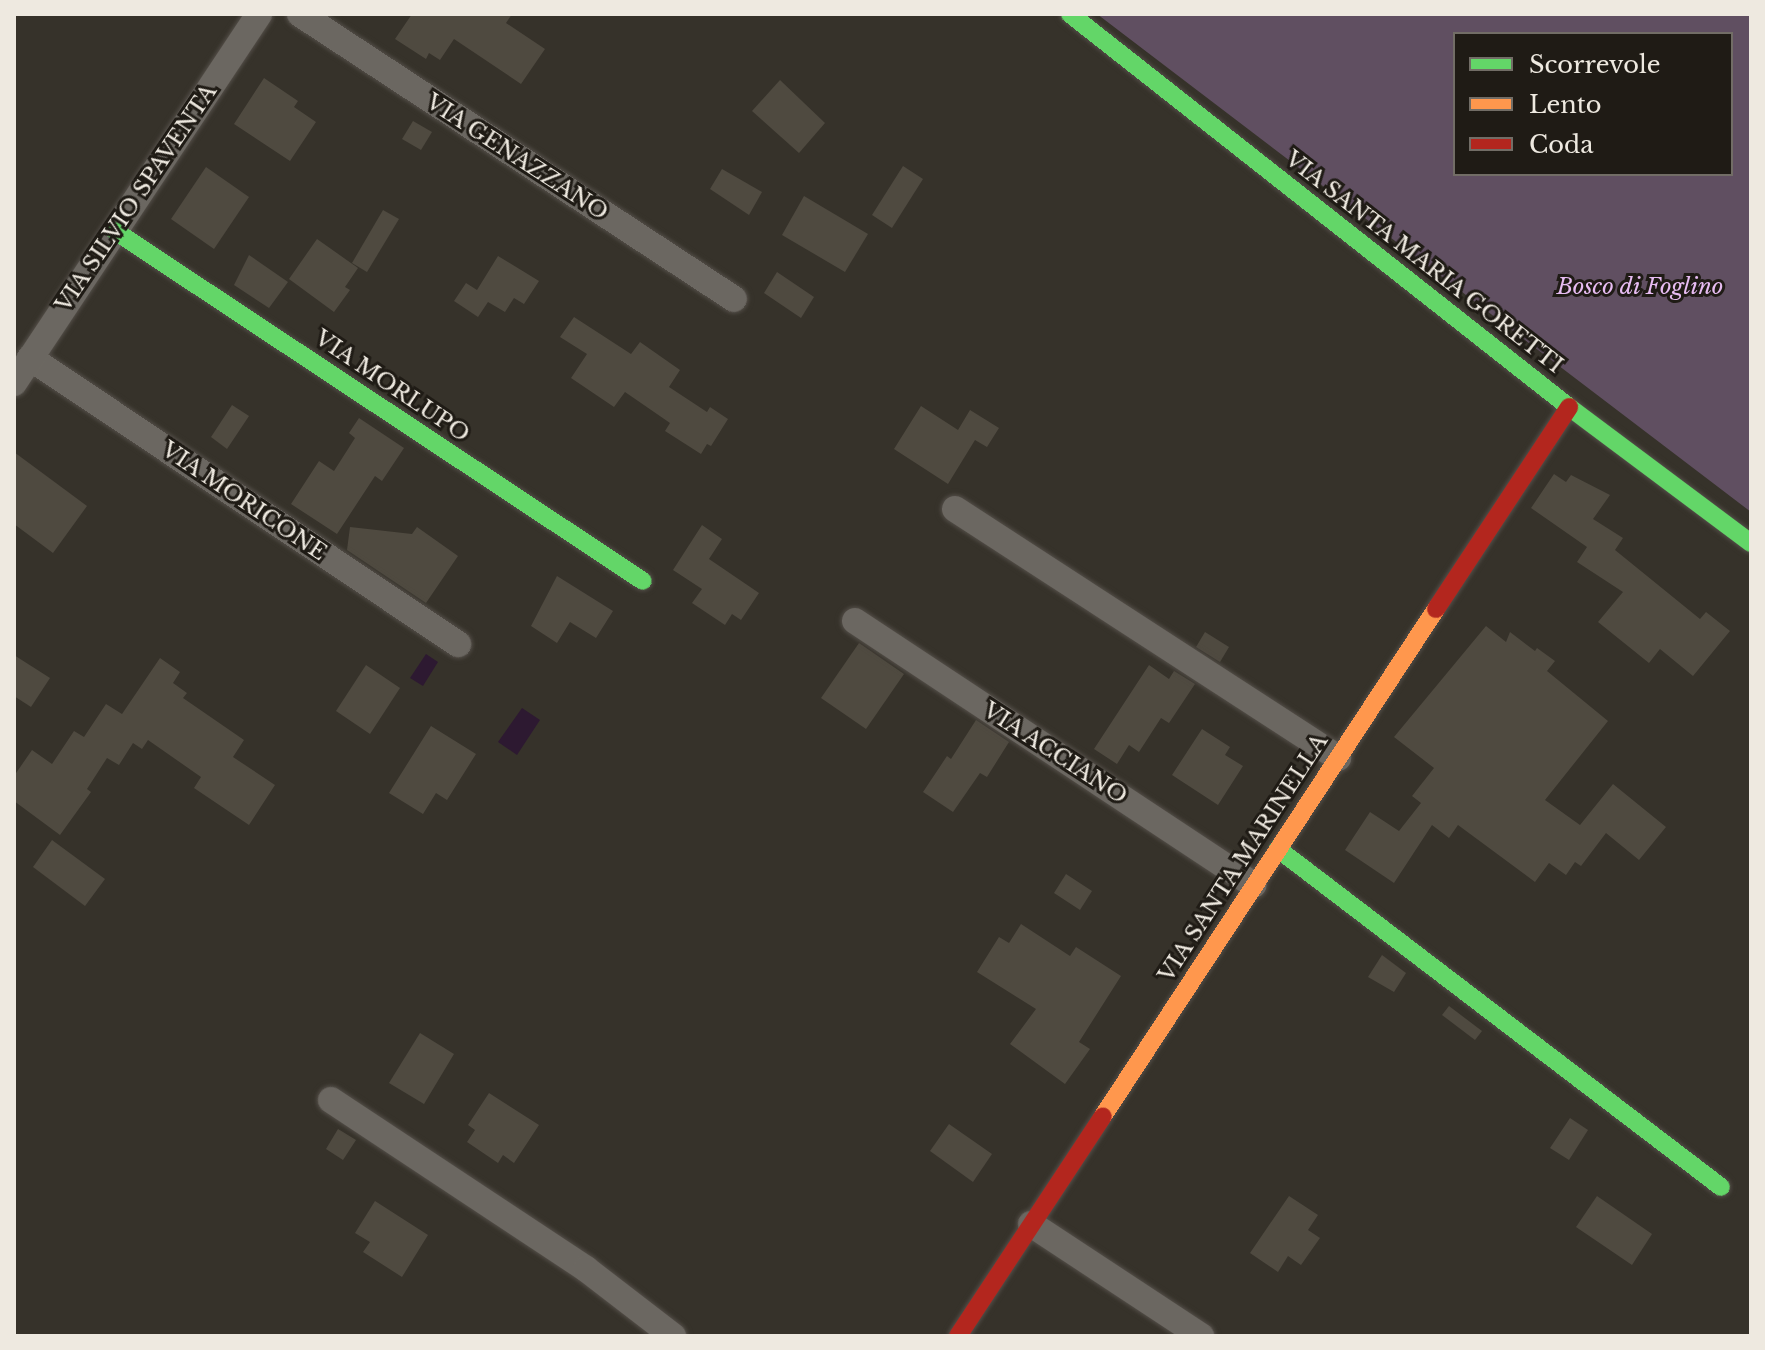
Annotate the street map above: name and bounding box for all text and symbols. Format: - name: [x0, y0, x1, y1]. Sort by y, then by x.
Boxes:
- legend: [1453, 32, 1733, 176]
- text: Scorrevole: [1529, 50, 1660, 79]
- street label: VIA SILVIO SPAVENTA: [50, 79, 222, 317]
- street label: VIA GENAZZANO: [421, 88, 613, 226]
- text: Lento: [1529, 90, 1602, 119]
- text: Coda: [1529, 130, 1593, 159]
- street label: VIA SANTA MARIA GORETTI: [1279, 145, 1569, 379]
- park label: Bosco di Foglino: [1556, 274, 1724, 300]
- street label: VIA MORLUPO: [309, 324, 475, 448]
- street label: VIA MORICONE: [156, 436, 332, 566]
- street label: VIA ACCIANO: [977, 696, 1133, 810]
- street label: VIA SANTA MARINELLA: [1152, 728, 1334, 988]

